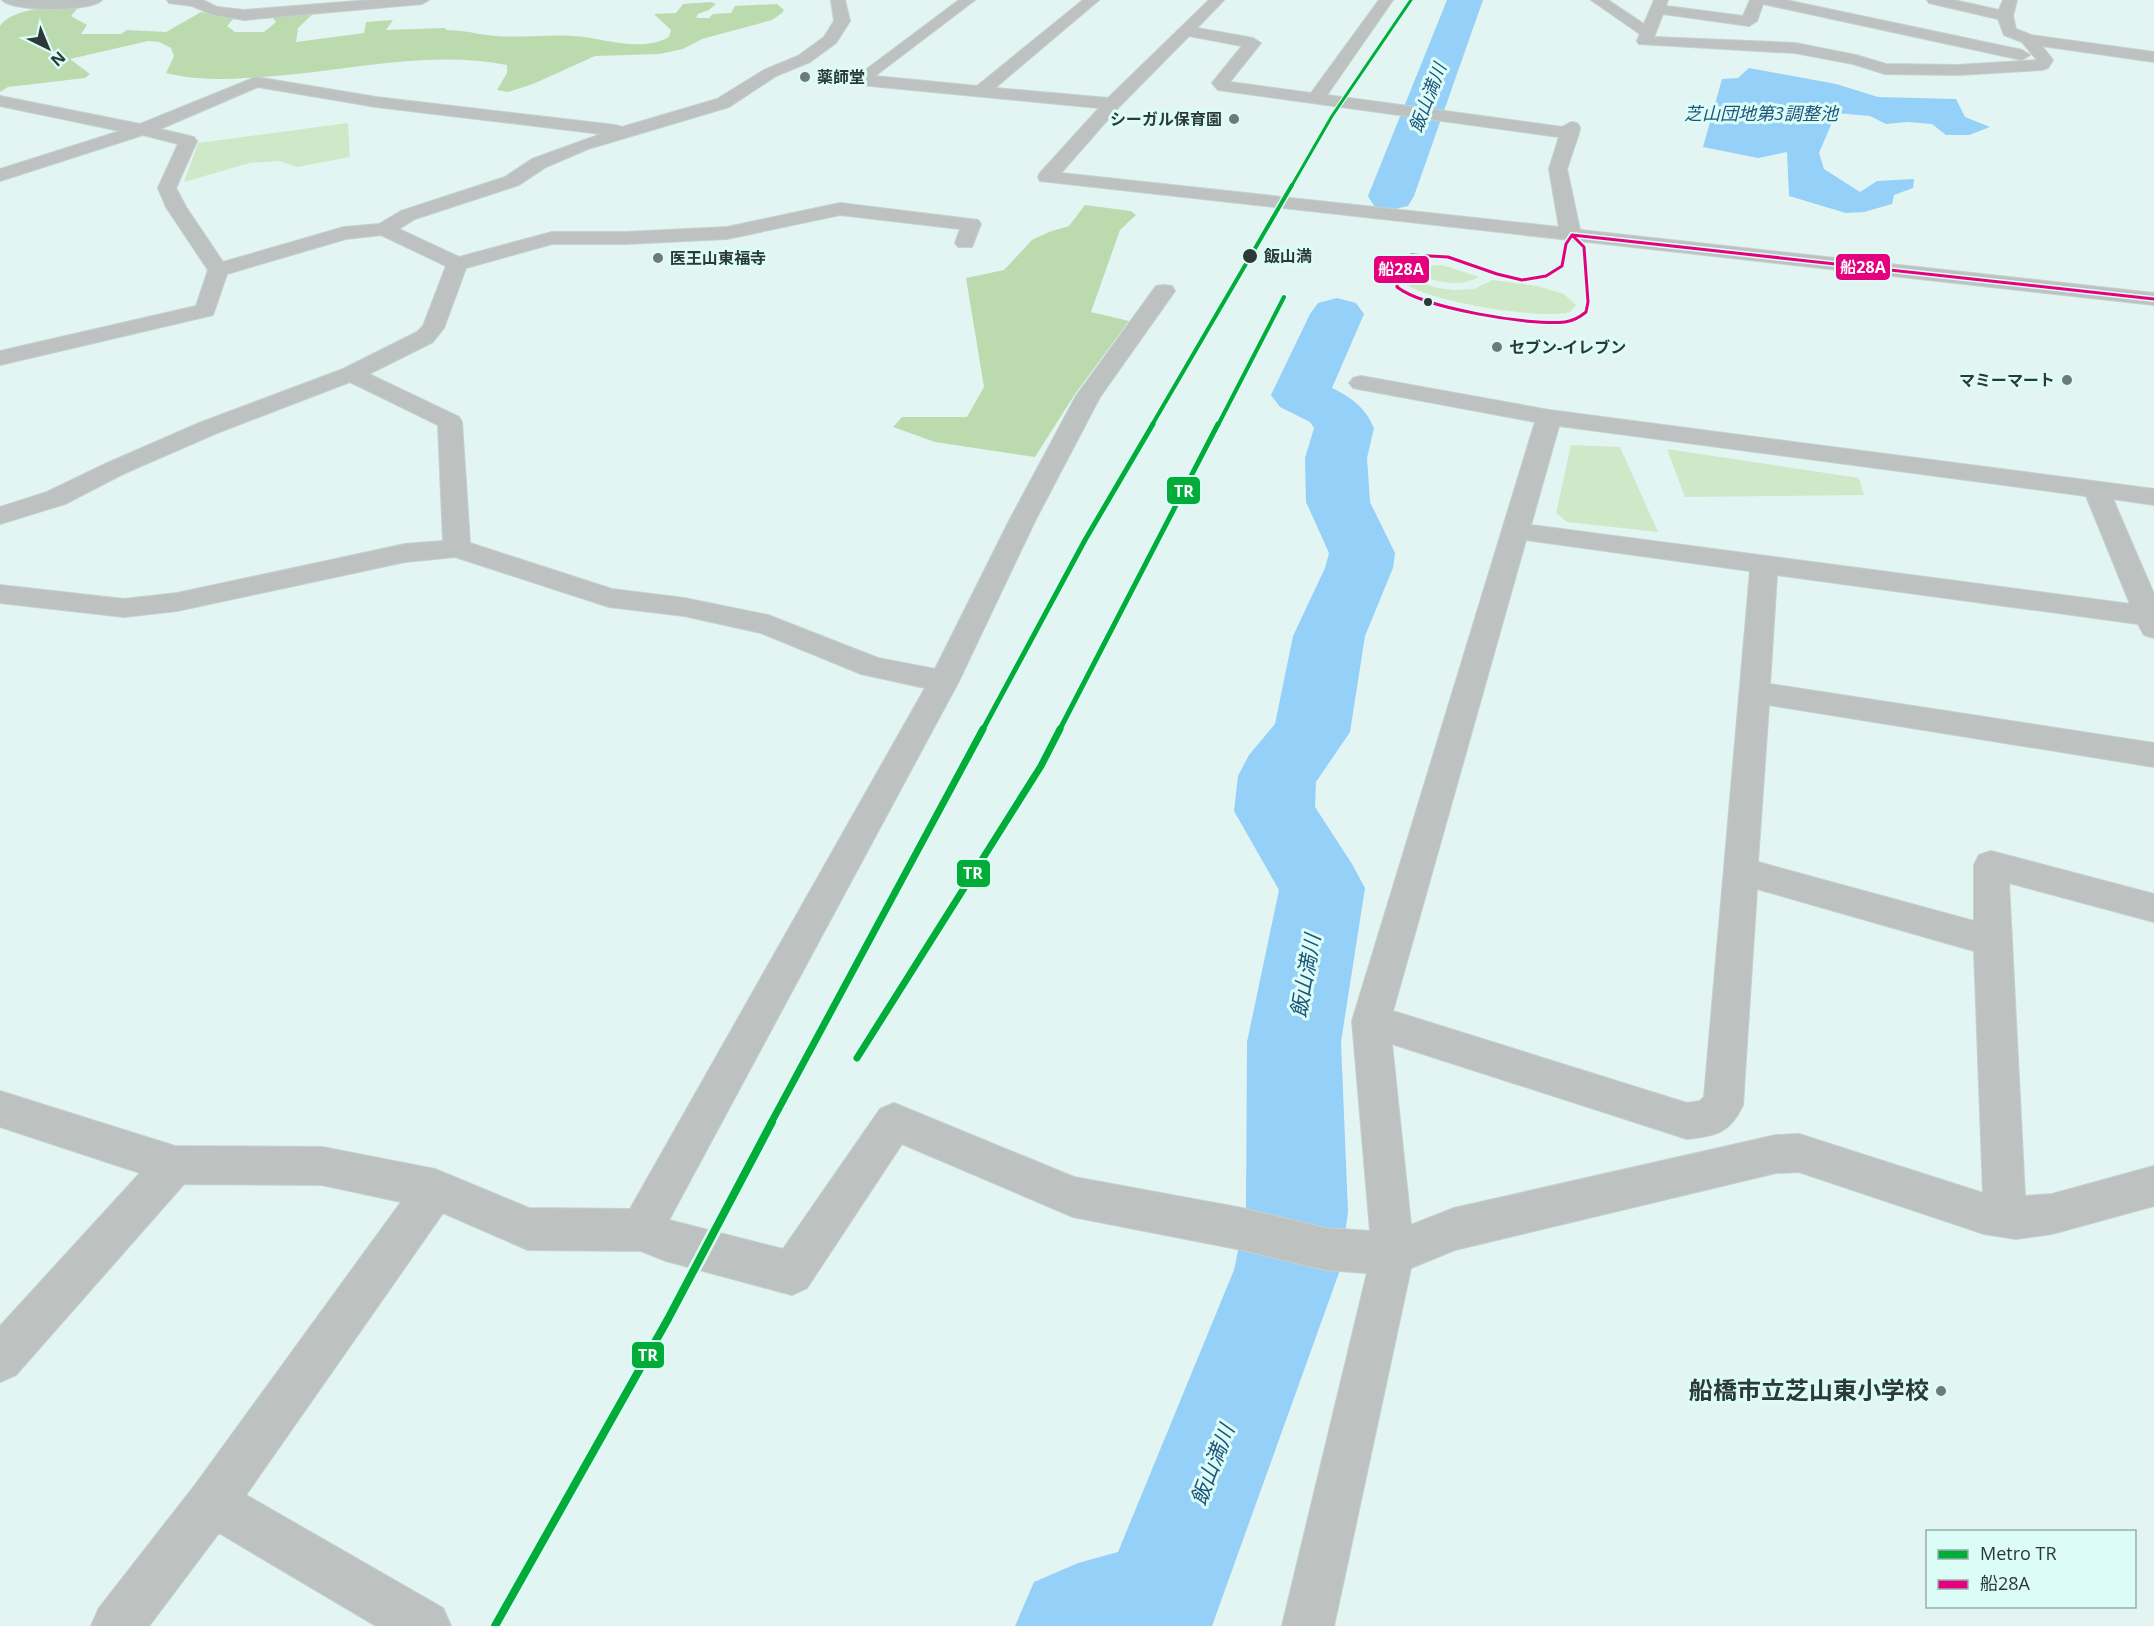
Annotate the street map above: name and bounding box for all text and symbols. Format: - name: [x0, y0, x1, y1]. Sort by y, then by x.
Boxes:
- north arrow: [18, 18, 78, 78]
- text: N: [46, 46, 70, 71]
- water label: 飯山満川: [1403, 58, 1452, 136]
- place label: 薬師堂: [817, 66, 865, 88]
- marker: 薬師堂: [798, 70, 812, 84]
- water label: 芝山団地第3調整池: [1684, 101, 1840, 125]
- place label: シーガル保育園: [1110, 108, 1222, 130]
- marker: シーガル保育園: [1227, 112, 1241, 126]
- place label: 飯山満: [1263, 245, 1312, 267]
- place label: 医王山東福寺: [670, 247, 766, 269]
- marker: 飯山満: [1241, 247, 1259, 265]
- marker: 医王山東福寺: [651, 251, 665, 265]
- line badge: 船28A: [1835, 253, 1891, 281]
- line badge: 船28A: [1373, 255, 1430, 284]
- text: 船28A: [1840, 256, 1887, 278]
- text: 船28A: [1378, 258, 1425, 280]
- unlabelled marker: [1422, 296, 1434, 308]
- place label: セブン-イレブン: [1509, 336, 1626, 358]
- marker: セブン-イレブン: [1490, 340, 1504, 354]
- place label: マミーマート: [1959, 369, 2055, 391]
- marker: マミーマート: [2060, 373, 2074, 387]
- line badge: TR: [1166, 476, 1201, 505]
- text: TR: [1174, 480, 1194, 502]
- line badge: TR: [956, 859, 991, 888]
- text: TR: [963, 862, 983, 884]
- water label: 飯山満川: [1284, 930, 1326, 1020]
- line badge: TR: [631, 1341, 665, 1369]
- text: TR: [638, 1344, 658, 1366]
- place label: 船橋市立芝山東小学校: [1689, 1373, 1929, 1406]
- marker: 船橋市立芝山東小学校: [1934, 1384, 1948, 1398]
- water label: 飯山満川: [1184, 1419, 1241, 1509]
- legend: [1926, 1530, 2136, 1608]
- text: Metro TR: [1980, 1541, 2057, 1565]
- text: 船28A: [1980, 1571, 2031, 1595]

